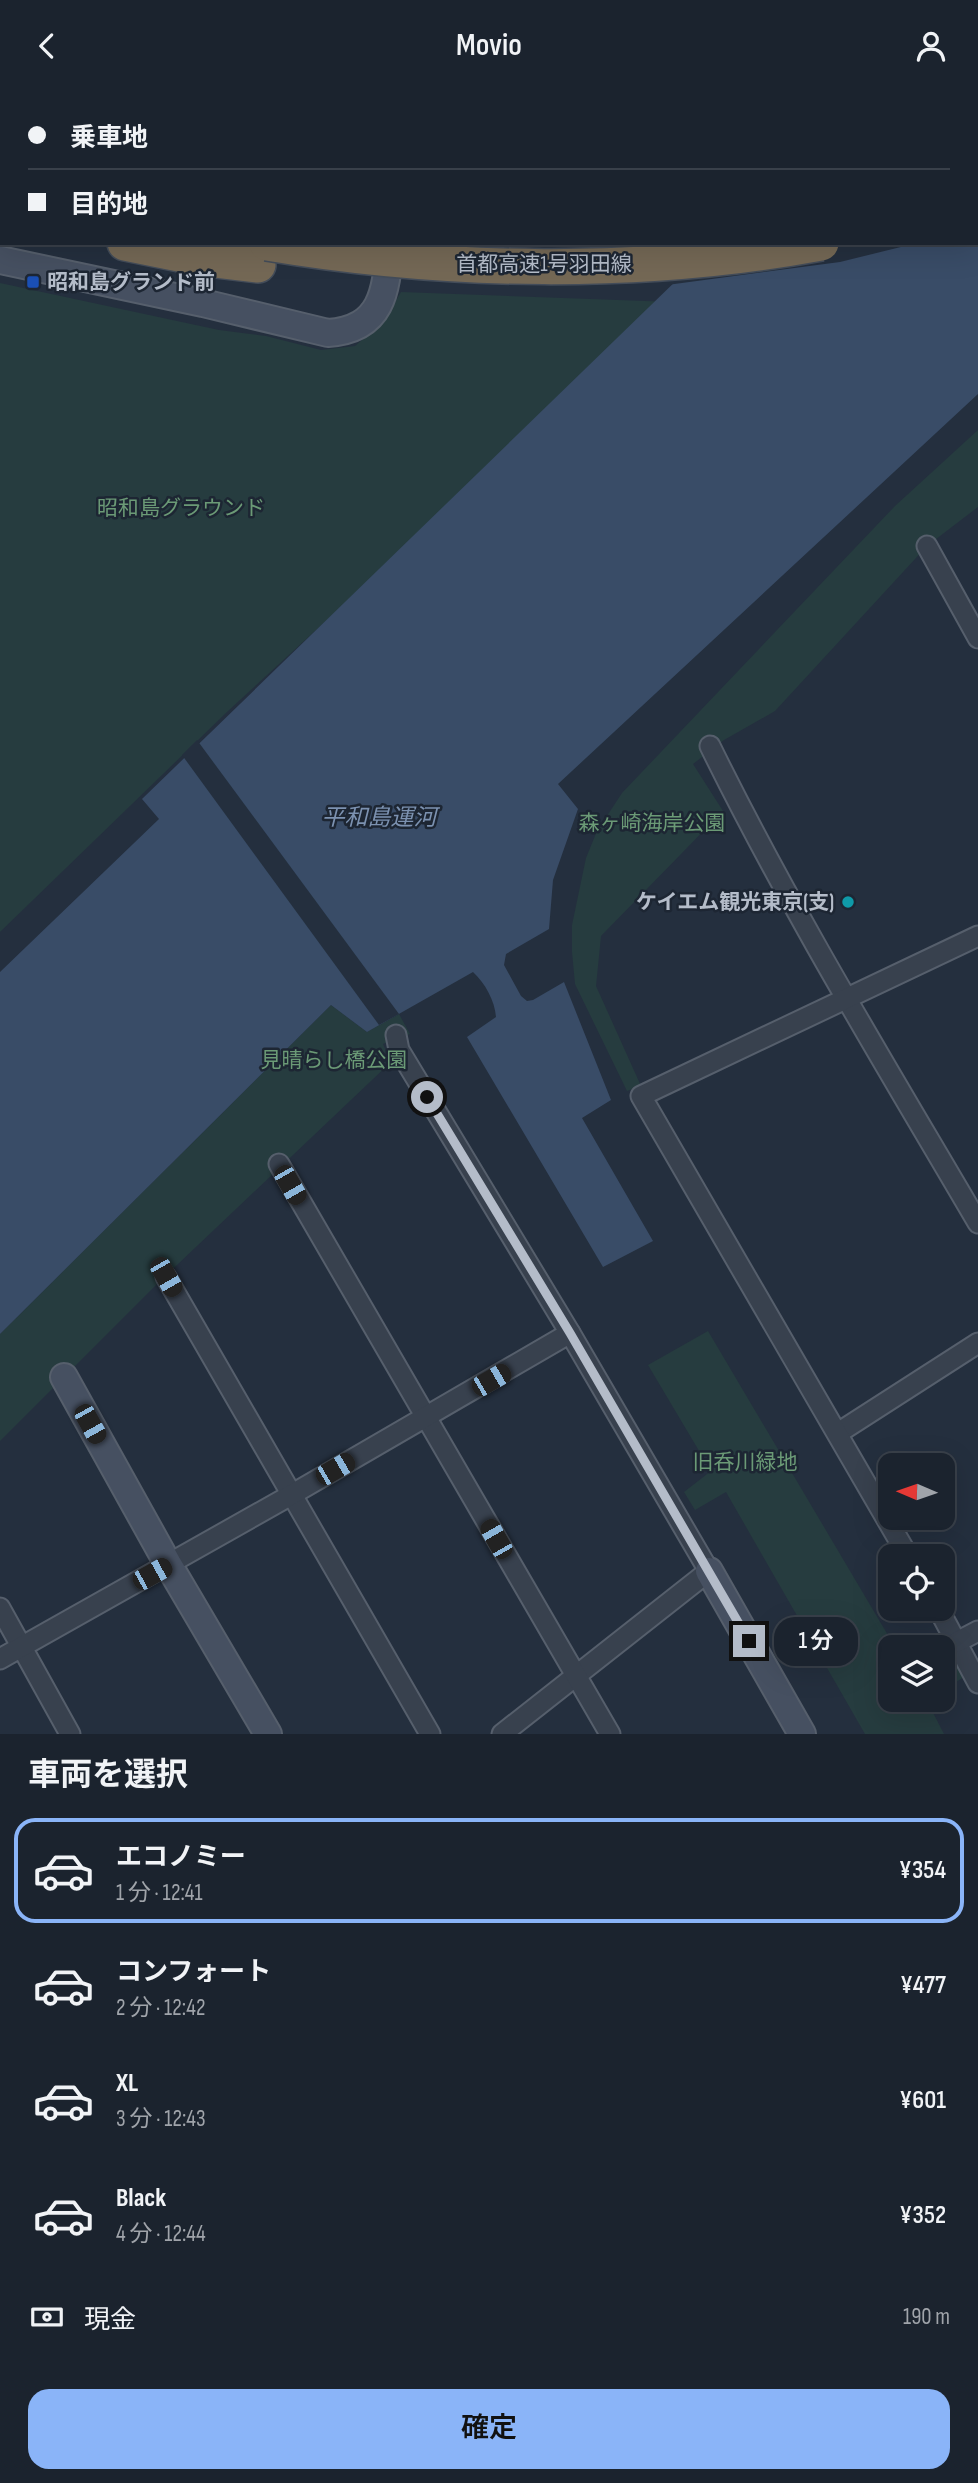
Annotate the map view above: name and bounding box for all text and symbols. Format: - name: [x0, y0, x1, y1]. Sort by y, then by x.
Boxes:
- text: Movio: [456, 26, 522, 65]
- icon: back: [28, 27, 66, 65]
- icon: person: [912, 27, 950, 65]
- text: 乗車地: [70, 123, 148, 154]
- text: 目的地: [70, 190, 148, 221]
- street label: 首都高速1号羽田線: [456, 252, 632, 277]
- place label: 昭和島グランド前: [47, 270, 215, 295]
- marker: 昭和島グランド前: [25, 274, 41, 290]
- park label: 昭和島グラウンド: [97, 496, 265, 521]
- water label: 平和島運河: [322, 804, 441, 832]
- park label: 森ヶ崎海岸公園: [579, 811, 726, 836]
- place label: ケイエム観光東京(支): [636, 890, 834, 915]
- marker: ケイエム観光東京(支): [840, 894, 856, 910]
- park label: 見晴らし橋公園: [261, 1048, 408, 1073]
- route start: [411, 1081, 443, 1113]
- car: [271, 1162, 310, 1208]
- car: [147, 1254, 186, 1300]
- car: [468, 1360, 515, 1400]
- car: [71, 1401, 110, 1447]
- car: [312, 1449, 359, 1489]
- park label: 旧呑川緑地: [693, 1450, 798, 1475]
- north arrow: [878, 1453, 956, 1529]
- map controls: [878, 1453, 955, 1712]
- car: [477, 1516, 516, 1562]
- button: locate: [878, 1544, 955, 1621]
- car: [129, 1555, 176, 1593]
- callout: 1 分: [774, 1617, 858, 1665]
- route end: [733, 1625, 765, 1657]
- text: 1 分: [798, 1627, 834, 1655]
- button: layers: [878, 1635, 955, 1712]
- text: 車両を選択: [28, 1756, 188, 1795]
- icon: car: [32, 1839, 95, 1902]
- text: エコノミー: [116, 1842, 246, 1873]
- text: ¥354: [899, 1855, 946, 1886]
- text: 1 分 · 12:41: [116, 1879, 202, 1907]
- icon: car: [32, 1954, 95, 2017]
- text: コンフォート: [116, 1957, 271, 1988]
- text: ¥477: [900, 1970, 946, 2001]
- text: 2 分 · 12:42: [116, 1994, 205, 2022]
- text: XL: [116, 2068, 138, 2099]
- icon: car: [32, 2069, 95, 2132]
- text: ¥601: [899, 2085, 946, 2116]
- text: 3 分 · 12:43: [116, 2105, 206, 2133]
- text: Black: [116, 2183, 166, 2214]
- icon: car: [32, 2184, 95, 2247]
- text: ¥352: [899, 2200, 946, 2231]
- text: 4 分 · 12:44: [116, 2220, 206, 2248]
- icon: cash: [28, 2298, 66, 2336]
- text: 190 m: [903, 2303, 950, 2331]
- text: 現金: [84, 2305, 136, 2336]
- button: 確定: [28, 2389, 950, 2469]

